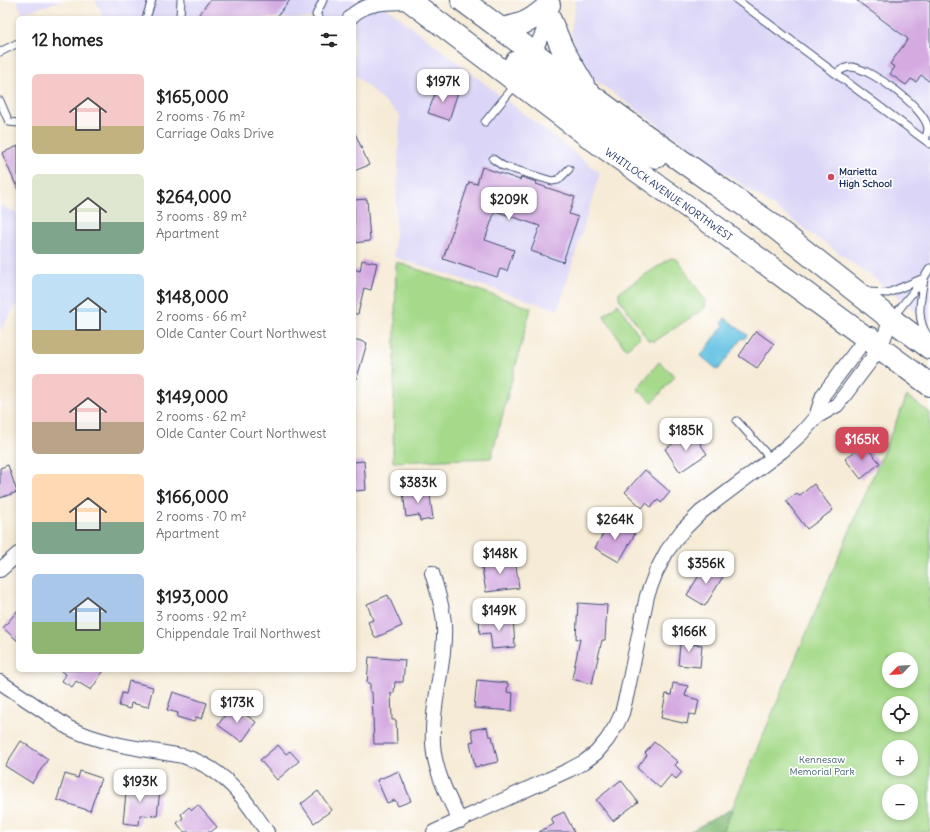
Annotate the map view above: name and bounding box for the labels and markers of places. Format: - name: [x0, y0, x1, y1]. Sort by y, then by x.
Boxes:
- pin: $197K: [415, 69, 471, 103]
- place label: Marietta High School: [839, 165, 892, 190]
- marker: Marietta High School: [826, 172, 836, 182]
- pin: $209K: [481, 187, 537, 221]
- pin: $185K: [658, 418, 714, 452]
- pin: $165K: [834, 427, 890, 461]
- pin: $383K: [390, 470, 446, 504]
- pin: $264K: [587, 507, 643, 541]
- pin: $148K: [472, 541, 528, 575]
- pin: $356K: [678, 551, 734, 585]
- pin: $149K: [471, 598, 527, 632]
- pin: $166K: [661, 619, 717, 653]
- pin: $173K: [209, 690, 265, 724]
- pin: $193K: [112, 769, 168, 803]

